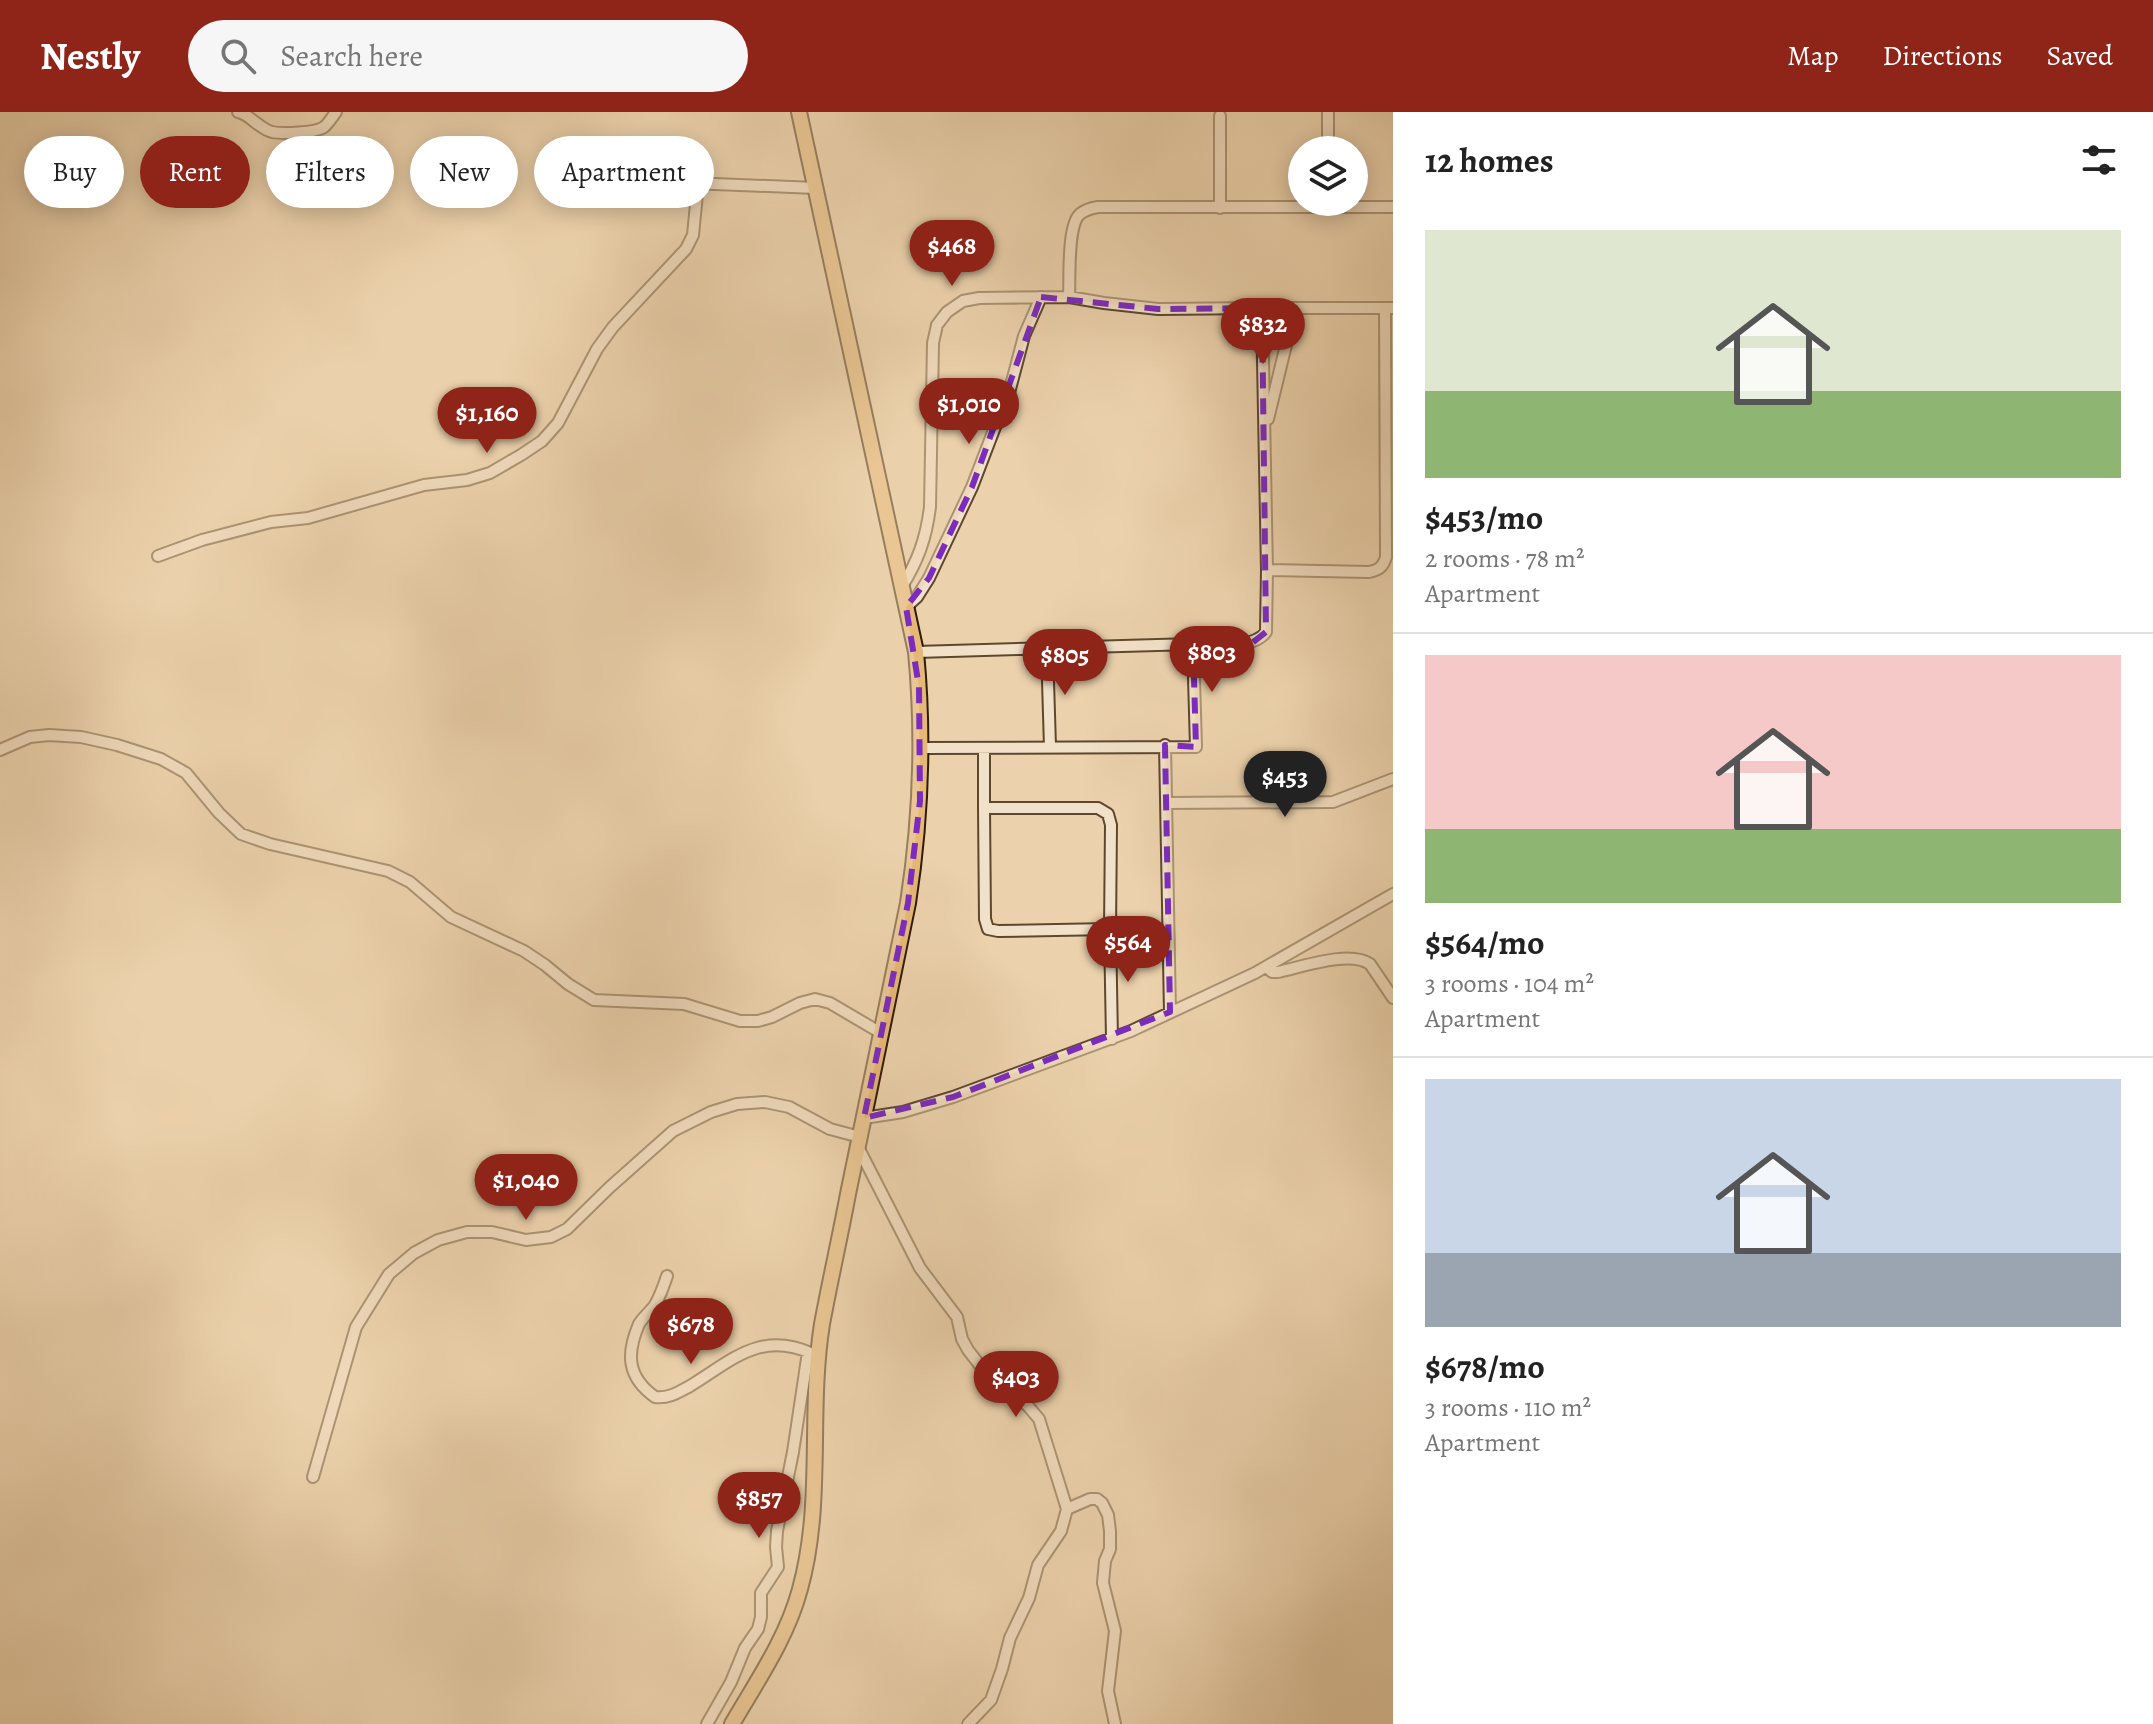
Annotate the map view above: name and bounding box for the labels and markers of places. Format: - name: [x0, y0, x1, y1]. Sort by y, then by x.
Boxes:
- pin: $468: [905, 220, 999, 288]
- pin: $832: [1216, 298, 1310, 366]
- pin: $1,010: [904, 378, 1034, 446]
- pin: $1,160: [422, 387, 552, 455]
- pin: $803: [1165, 626, 1259, 694]
- pin: $805: [1018, 629, 1112, 697]
- pin: $453: [1238, 751, 1332, 819]
- pin: $564: [1081, 916, 1175, 984]
- pin: $1,040: [461, 1154, 591, 1222]
- pin: $678: [644, 1298, 738, 1366]
- pin: $403: [969, 1351, 1063, 1419]
- pin: $857: [712, 1472, 806, 1540]

